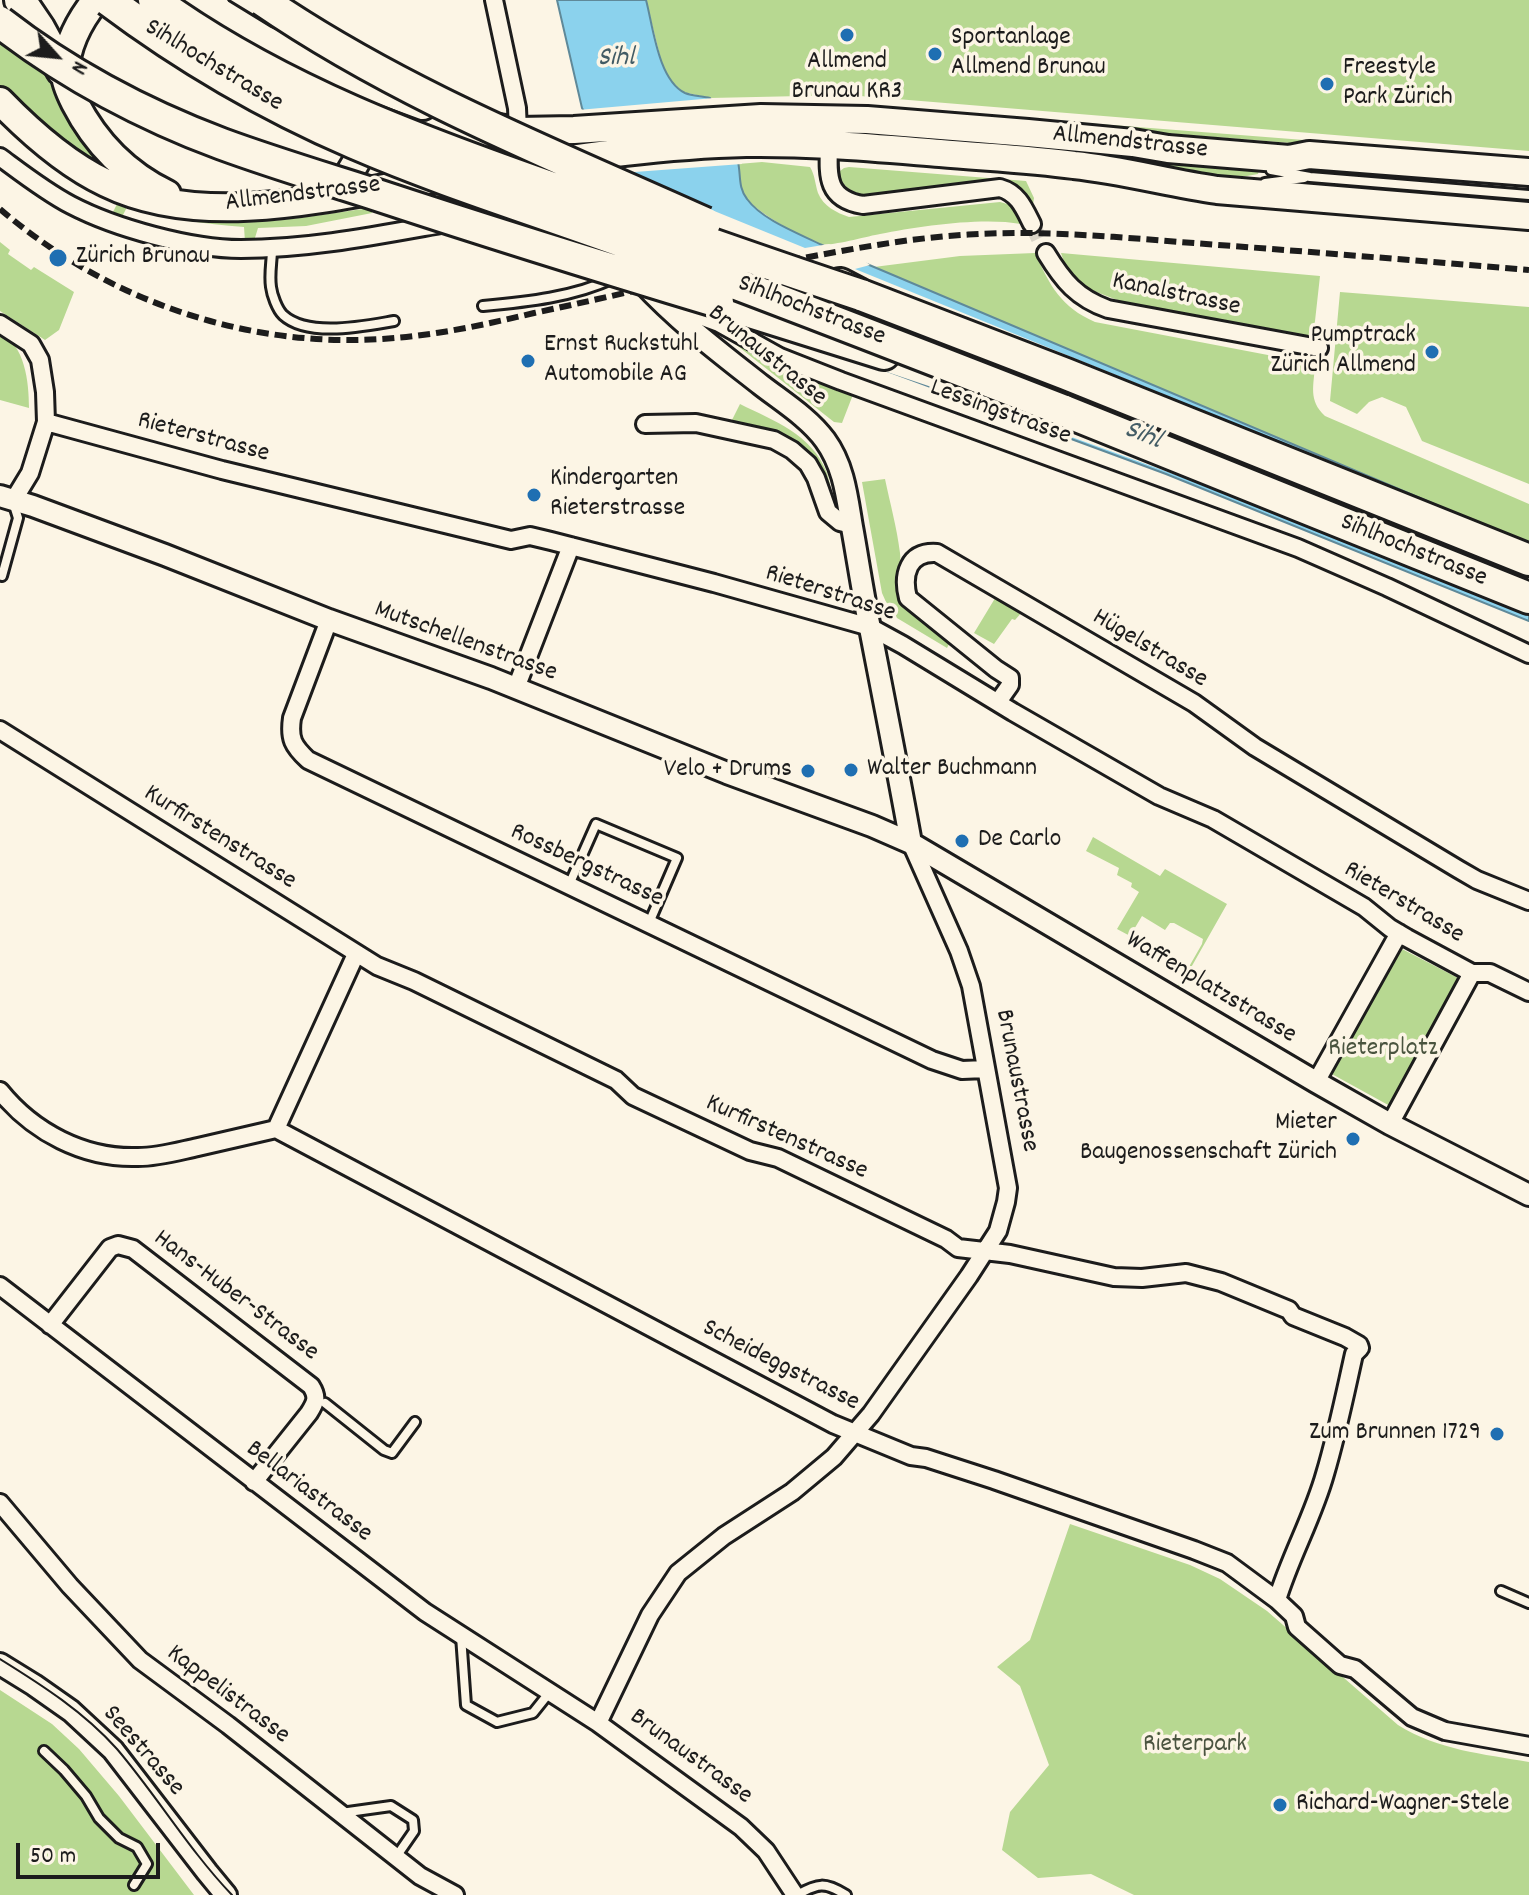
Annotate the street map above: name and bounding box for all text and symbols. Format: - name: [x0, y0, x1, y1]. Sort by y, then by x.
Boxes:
- street label: Sihlhochstrasse: [138, 13, 288, 121]
- north arrow: [16, 16, 96, 96]
- place label: Sportanlage Allmend Brunau: [951, 23, 1106, 84]
- marker: Allmend Brunau KR3: [838, 26, 856, 44]
- water label: Sihl: [598, 43, 634, 77]
- marker: Sportanlage Allmend Brunau: [926, 45, 944, 63]
- place label: Allmend Brunau KR3: [792, 47, 902, 108]
- place label: Freestyle Park Zürich: [1343, 53, 1453, 114]
- text: N: [62, 55, 94, 79]
- marker: Freestyle Park Zürich: [1318, 75, 1336, 93]
- street label: Allmendstrasse: [1051, 120, 1209, 168]
- street label: Allmendstrasse: [224, 171, 382, 221]
- place label: Zürich Brunau: [76, 242, 210, 274]
- marker: Zürich Brunau: [47, 247, 69, 269]
- street label: Kanalstrasse: [1109, 267, 1243, 325]
- street label: Sihlhochstrasse: [733, 270, 889, 354]
- street label: Brunaustrasse: [700, 299, 832, 415]
- place label: Pumptrack Zürich Allmend: [1271, 321, 1416, 382]
- place label: Ernst Ruckstuhl Automobile AG: [544, 330, 699, 392]
- marker: Pumptrack Zürich Allmend: [1423, 343, 1441, 361]
- marker: Ernst Ruckstuhl Automobile AG: [519, 352, 537, 370]
- street label: Lessingstrasse: [925, 374, 1075, 454]
- street label: Rieterstrasse: [134, 406, 272, 472]
- water label: Sihl: [1119, 415, 1165, 459]
- place label: Kindergarten Rieterstrasse: [550, 464, 685, 526]
- marker: Kindergarten Rieterstrasse: [525, 486, 543, 504]
- street label: Sihlhochstrasse: [1335, 508, 1491, 596]
- street label: Rieterstrasse: [761, 559, 899, 631]
- street label: Mutschellenstrasse: [369, 595, 561, 691]
- street label: Hügelstrasse: [1086, 603, 1212, 697]
- place label: Walter Buchmann: [867, 754, 1037, 786]
- place label: Velo + Drums: [664, 755, 792, 787]
- marker: Walter Buchmann: [842, 761, 860, 779]
- marker: Velo + Drums: [799, 762, 817, 780]
- street label: Kurfirstenstrasse: [137, 780, 301, 898]
- street label: Rossbergstrasse: [504, 818, 668, 916]
- place label: De Carlo: [978, 825, 1061, 857]
- marker: De Carlo: [953, 832, 971, 850]
- street label: Rieterstrasse: [1337, 856, 1469, 952]
- street label: Waffenplatzstrasse: [1119, 926, 1301, 1052]
- street label: Brunaustrasse: [986, 1007, 1044, 1155]
- park label: Rieterplatz: [1328, 1034, 1438, 1066]
- street label: Kurfirstenstrasse: [700, 1089, 872, 1189]
- place label: Mieter Baugenossenschaft Zürich: [1080, 1108, 1337, 1170]
- marker: Mieter Baugenossenschaft Zürich: [1344, 1130, 1362, 1148]
- street label: Hans-Huber-Strasse: [146, 1225, 324, 1369]
- street label: Scheideggstrasse: [696, 1314, 864, 1420]
- place label: Zum Brunnen 1729: [1309, 1418, 1481, 1450]
- marker: Zum Brunnen 1729: [1488, 1425, 1506, 1443]
- street label: Bellariastrasse: [238, 1435, 378, 1551]
- street label: Kappelistrasse: [159, 1640, 295, 1752]
- street label: Seestrasse: [94, 1700, 190, 1804]
- street label: Brunaustrasse: [622, 1703, 758, 1813]
- park label: Rieterpark: [1143, 1730, 1247, 1762]
- place label: Richard-Wagner-Stele: [1296, 1789, 1509, 1821]
- marker: Richard-Wagner-Stele: [1271, 1796, 1289, 1814]
- scale bar: [20, 1827, 164, 1877]
- text: 50 m: [30, 1840, 76, 1874]

